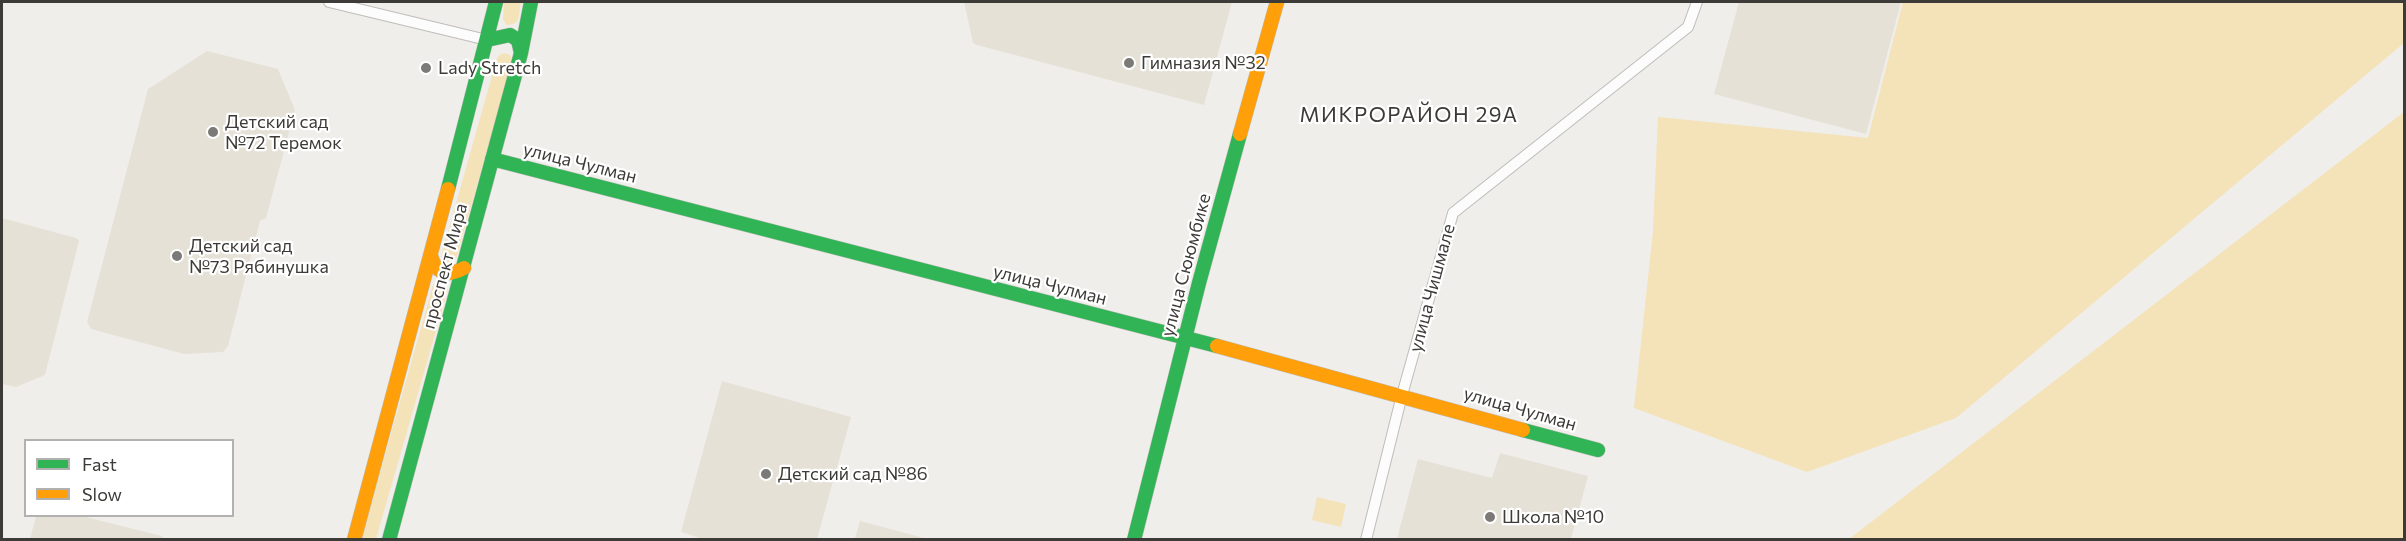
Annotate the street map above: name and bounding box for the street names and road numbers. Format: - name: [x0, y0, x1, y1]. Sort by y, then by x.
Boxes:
- street label: улица Чулман: [521, 138, 639, 188]
- street label: улица Сююмбике: [1157, 191, 1215, 339]
- street label: проспект Мира: [418, 201, 472, 331]
- street label: улица Чишмале: [1404, 221, 1460, 355]
- street label: улица Чулман: [991, 260, 1109, 310]
- street label: улица Чулман: [1461, 383, 1579, 435]

